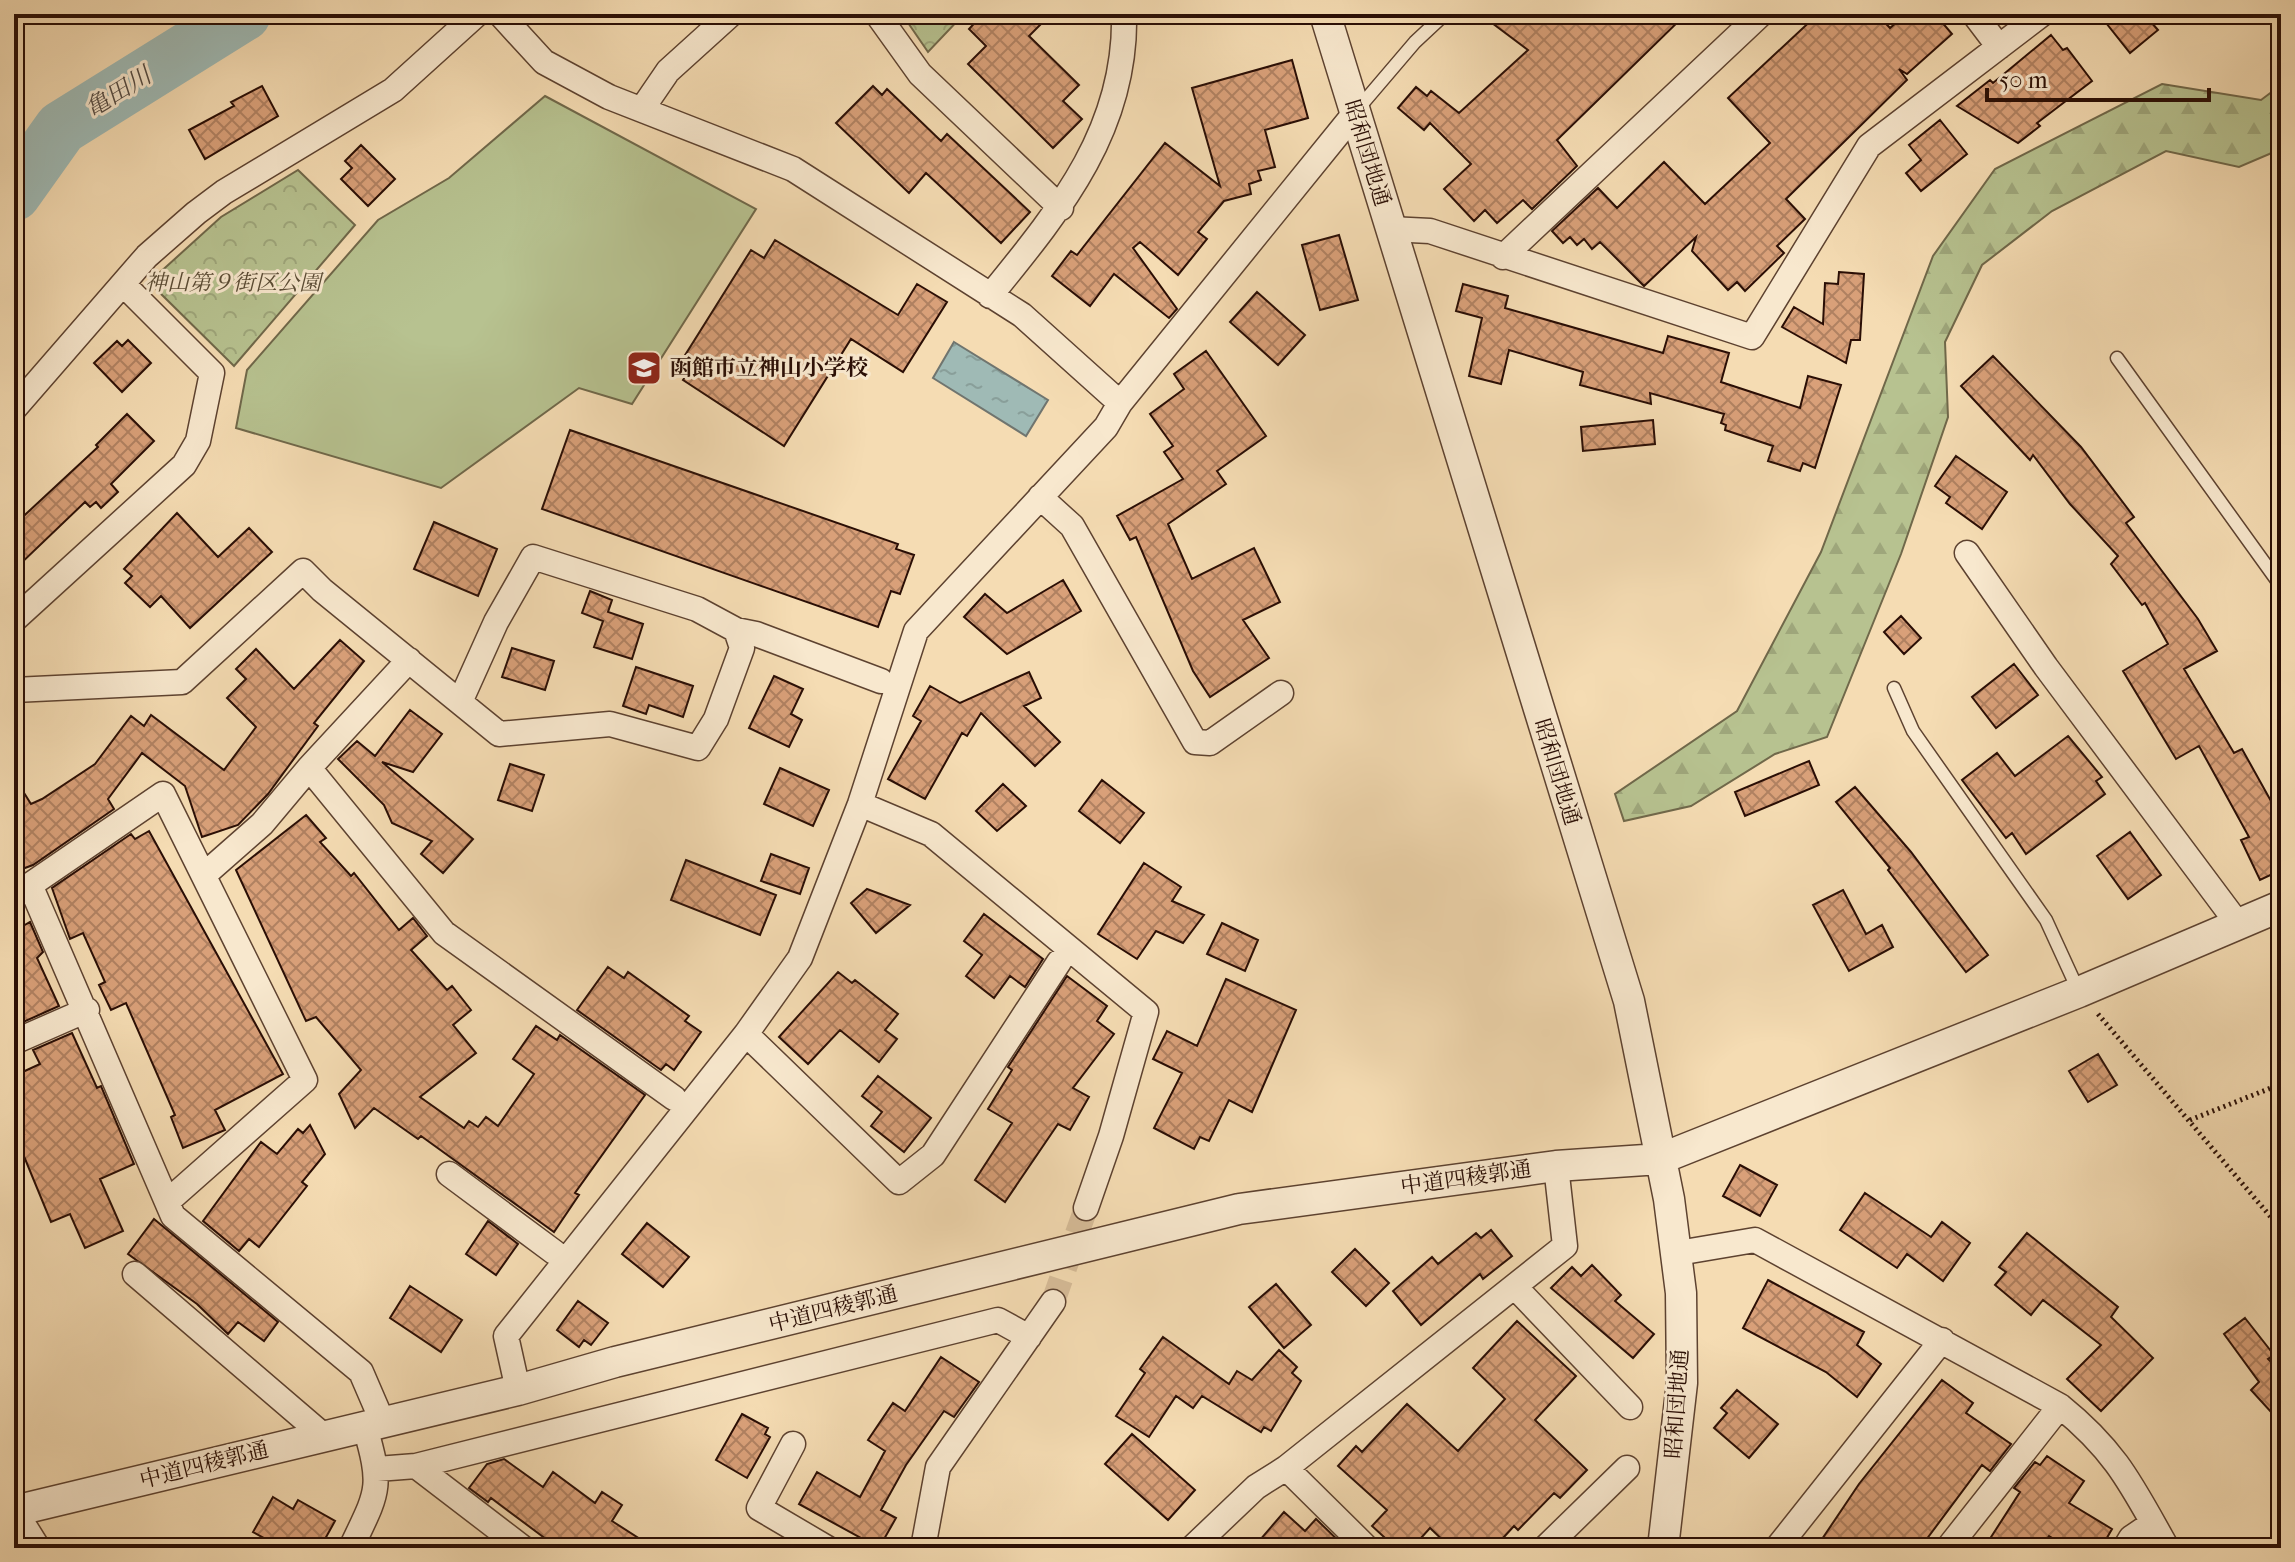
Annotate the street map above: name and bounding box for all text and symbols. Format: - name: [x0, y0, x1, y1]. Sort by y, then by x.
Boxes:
- scale bar: [1987, 52, 2209, 102]
- water label: 亀田川: [80, 59, 158, 123]
- text: 50 m: [1999, 66, 2048, 94]
- street label: 昭和団地通: [1338, 97, 1396, 209]
- park label: 神山第９街区公園: [145, 270, 324, 296]
- school or university icon: 函館市立神山小学校: [625, 349, 663, 387]
- place label: 函館市立神山小学校: [670, 355, 868, 381]
- street label: 昭和団地通: [1528, 716, 1586, 828]
- street label: 中道四稜郭通: [1399, 1156, 1533, 1200]
- street label: 中道四稜郭通: [766, 1280, 900, 1338]
- street label: 昭和団地通: [1660, 1348, 1694, 1460]
- street label: 中道四稜郭通: [137, 1436, 271, 1494]

